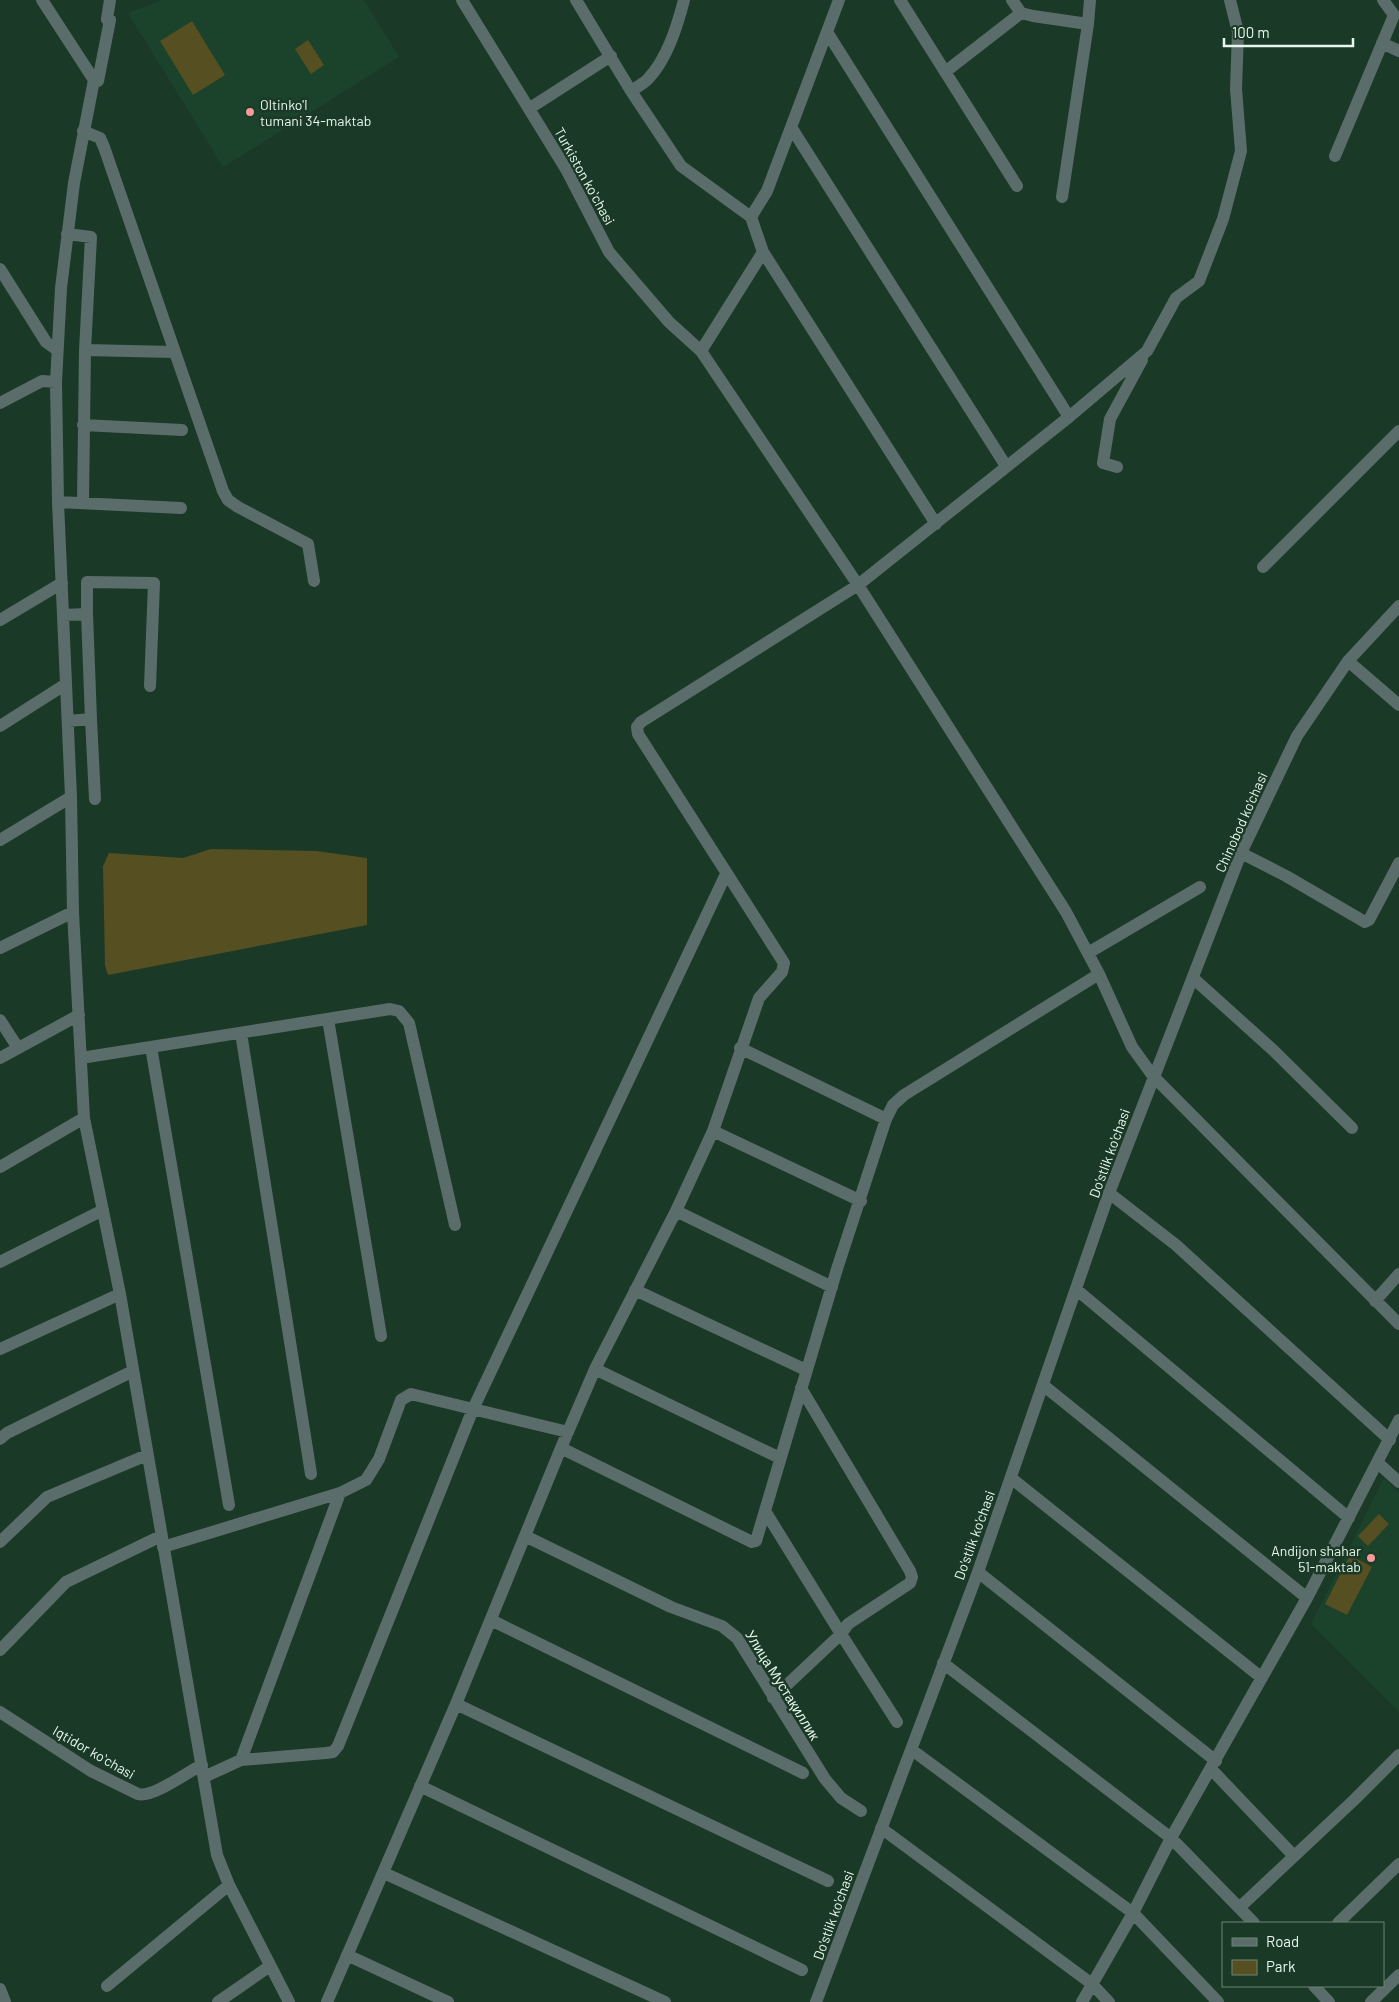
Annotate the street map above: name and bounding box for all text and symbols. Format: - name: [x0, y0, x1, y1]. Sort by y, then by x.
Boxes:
- scale bar: [1224, 15, 1353, 47]
- text: 100 m: [1232, 23, 1270, 41]
- place label: Oltinko'l tumani 34-maktab: [260, 96, 371, 129]
- marker: Oltinko'l tumani 34-maktab: [244, 106, 256, 118]
- street label: Turkiston koʻchasi: [551, 124, 619, 228]
- street label: Chinobod ko'chasi: [1211, 769, 1271, 875]
- street label: Do'stlik ko'chasi: [1085, 1106, 1133, 1200]
- street label: Do'stlik ko'chasi: [950, 1488, 998, 1582]
- place label: Andijon shahar 51-maktab: [1271, 1542, 1361, 1575]
- marker: Andijon shahar 51-maktab: [1365, 1552, 1377, 1564]
- street label: Улица Мустақиллик: [742, 1627, 824, 1744]
- street label: Iqtidor koʻchasi: [50, 1722, 138, 1782]
- street label: Do'stlik ko'chasi: [809, 1868, 857, 1962]
- legend: [1222, 1922, 1384, 1987]
- text: Road: [1266, 1932, 1299, 1950]
- text: Park: [1266, 1957, 1296, 1975]

